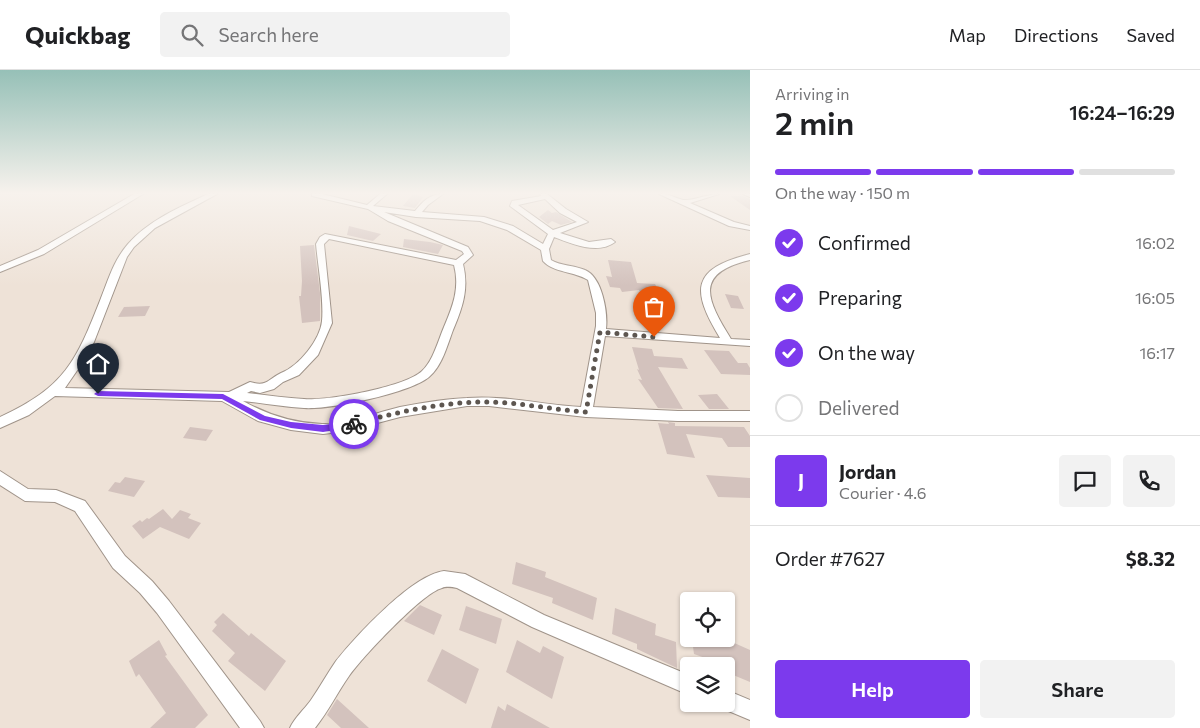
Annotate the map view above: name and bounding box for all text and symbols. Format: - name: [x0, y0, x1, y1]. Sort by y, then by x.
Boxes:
- search box: [160, 12, 510, 57]
- text: Quickbag: [25, 20, 130, 49]
- icon: search: [178, 21, 206, 49]
- text: Search here: [218, 23, 319, 46]
- text: Map: [949, 24, 986, 46]
- text: Directions: [1014, 24, 1098, 46]
- text: Saved: [1126, 24, 1175, 46]
- text: Arriving in: [775, 84, 849, 103]
- text: 16:24–16:29: [1069, 101, 1175, 124]
- text: 2 min: [775, 102, 854, 142]
- text: On the way · 150 m: [775, 183, 910, 202]
- icon: check: [775, 229, 803, 257]
- text: Confirmed: [818, 231, 911, 254]
- text: 16:02: [1135, 233, 1175, 252]
- icon: check: [775, 284, 803, 312]
- pin: [633, 286, 675, 337]
- text: Preparing: [818, 286, 902, 309]
- text: 16:05: [1135, 288, 1175, 307]
- icon: bag: [640, 293, 668, 321]
- icon: check: [775, 339, 803, 367]
- text: On the way: [818, 341, 915, 364]
- pin: [77, 343, 119, 394]
- text: 16:17: [1139, 343, 1175, 362]
- icon: home: [84, 350, 112, 378]
- text: Delivered: [818, 396, 899, 419]
- courier: [329, 399, 379, 449]
- icon: bike: [340, 410, 368, 438]
- button: chat: [1059, 455, 1111, 507]
- button: phone: [1123, 455, 1175, 507]
- text: Jordan: [839, 460, 896, 483]
- text: J: [798, 469, 804, 492]
- text: Courier · 4.6: [839, 483, 926, 502]
- text: Order #7627: [775, 547, 885, 570]
- text: $8.32: [1126, 547, 1175, 570]
- map controls: [680, 592, 735, 712]
- button: locate: [680, 592, 735, 647]
- button: layers: [680, 657, 735, 712]
- button: Help: [775, 660, 970, 718]
- button: Share: [980, 660, 1175, 718]

